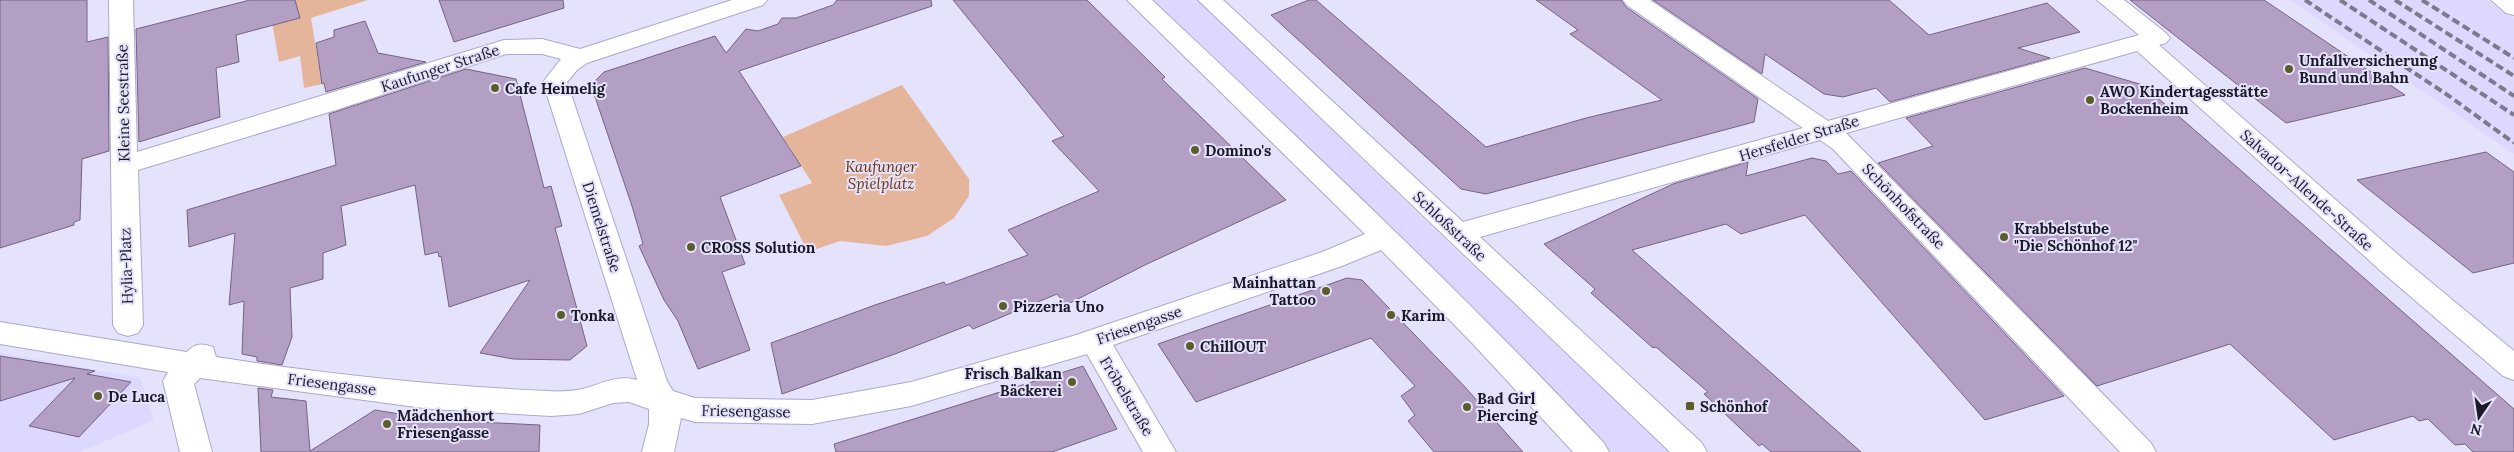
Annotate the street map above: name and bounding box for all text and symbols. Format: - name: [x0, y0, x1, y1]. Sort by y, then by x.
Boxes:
- street label: Kaufunger Straße: [378, 40, 502, 96]
- street label: Kleine Seestraße: [112, 44, 134, 162]
- place label: Unfallversicherung Bund und Bahn: [2299, 51, 2438, 87]
- marker: Unfallversicherung Bund und Bahn: [2283, 63, 2295, 75]
- place label: Cafe Heimelig: [505, 79, 606, 98]
- marker: Cafe Heimelig: [489, 82, 501, 94]
- place label: AWO Kindertagesstätte Bockenheim: [2100, 82, 2268, 118]
- marker: AWO Kindertagesstätte Bockenheim: [2084, 94, 2096, 106]
- street label: Hersfelder Straße: [1737, 111, 1861, 165]
- street label: Salvador-Allende-Straße: [2237, 125, 2377, 255]
- place label: Domino's: [1205, 141, 1271, 160]
- marker: Domino's: [1189, 144, 1201, 156]
- park label: Kaufunger Spielplatz: [845, 157, 917, 193]
- street label: Schönhofstraße: [1858, 159, 1950, 253]
- street label: Diemelstraße: [578, 179, 626, 275]
- street label: Schloßstraße: [1409, 187, 1491, 265]
- place label: Krabbelstube "Die Schönhof 12": [2014, 219, 2138, 255]
- street label: Hylia-Platz: [115, 227, 137, 305]
- marker: Krabbelstube "Die Schönhof 12": [1998, 231, 2010, 243]
- place label: CROSS Solution: [701, 238, 816, 257]
- marker: CROSS Solution: [685, 241, 697, 253]
- place label: Mainhattan Tattoo: [1232, 273, 1316, 309]
- marker: Mainhattan Tattoo: [1320, 285, 1332, 297]
- place label: Pizzeria Uno: [1013, 297, 1104, 316]
- marker: Pizzeria Uno: [997, 300, 1009, 312]
- street label: Friesengasse: [1094, 302, 1184, 348]
- place label: Tonka: [571, 306, 615, 325]
- place label: Karim: [1401, 306, 1446, 325]
- marker: Tonka: [555, 309, 567, 321]
- marker: Karim: [1385, 309, 1397, 321]
- place label: ChillOUT: [1200, 337, 1267, 356]
- marker: ChillOUT: [1184, 340, 1196, 352]
- street label: Fröbelstraße: [1096, 353, 1158, 439]
- place label: Frisch Balkan Bäckerei: [965, 364, 1062, 400]
- street label: Friesengasse: [287, 369, 377, 399]
- marker: Frisch Balkan Bäckerei: [1066, 376, 1078, 388]
- place label: De Luca: [108, 387, 165, 406]
- place label: Bad Girl Piercing: [1477, 389, 1538, 425]
- marker: De Luca: [92, 390, 104, 402]
- north arrow: [2454, 392, 2504, 442]
- place label: Schönhof: [1700, 397, 1769, 416]
- marker: Schönhof: [1684, 400, 1696, 412]
- street label: Friesengasse: [701, 401, 791, 421]
- marker: Bad Girl Piercing: [1461, 401, 1473, 413]
- place label: Mädchenhort Friesengasse: [397, 406, 495, 442]
- marker: Mädchenhort Friesengasse: [381, 418, 393, 430]
- text: N: [2469, 420, 2483, 440]

